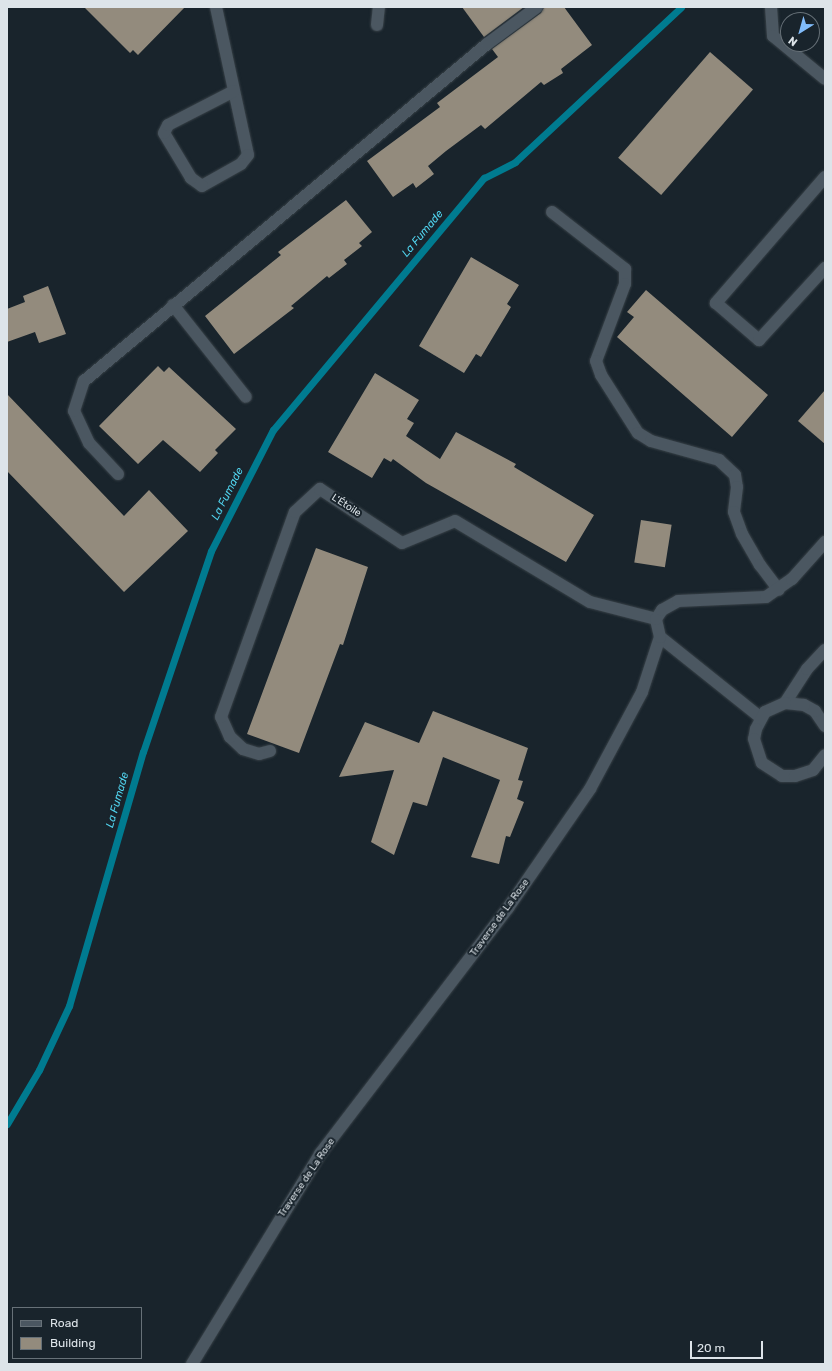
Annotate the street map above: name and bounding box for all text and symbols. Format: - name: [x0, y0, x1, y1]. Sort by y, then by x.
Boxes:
- north arrow: [780, 12, 820, 52]
- text: N: [786, 34, 800, 49]
- water label: La Fumade: [400, 208, 446, 260]
- water label: La Fumade: [209, 466, 247, 522]
- street label: L'Étoile: [329, 492, 363, 520]
- water label: La Fumade: [104, 771, 132, 829]
- street label: Traverse de La Rose: [468, 877, 532, 959]
- street label: Traverse de La Rose: [276, 1136, 338, 1220]
- legend: [12, 1307, 142, 1359]
- text: Road: [50, 1316, 78, 1330]
- scale bar: [692, 1333, 765, 1359]
- text: Building: [50, 1336, 96, 1350]
- text: 20 m: [697, 1341, 725, 1355]

